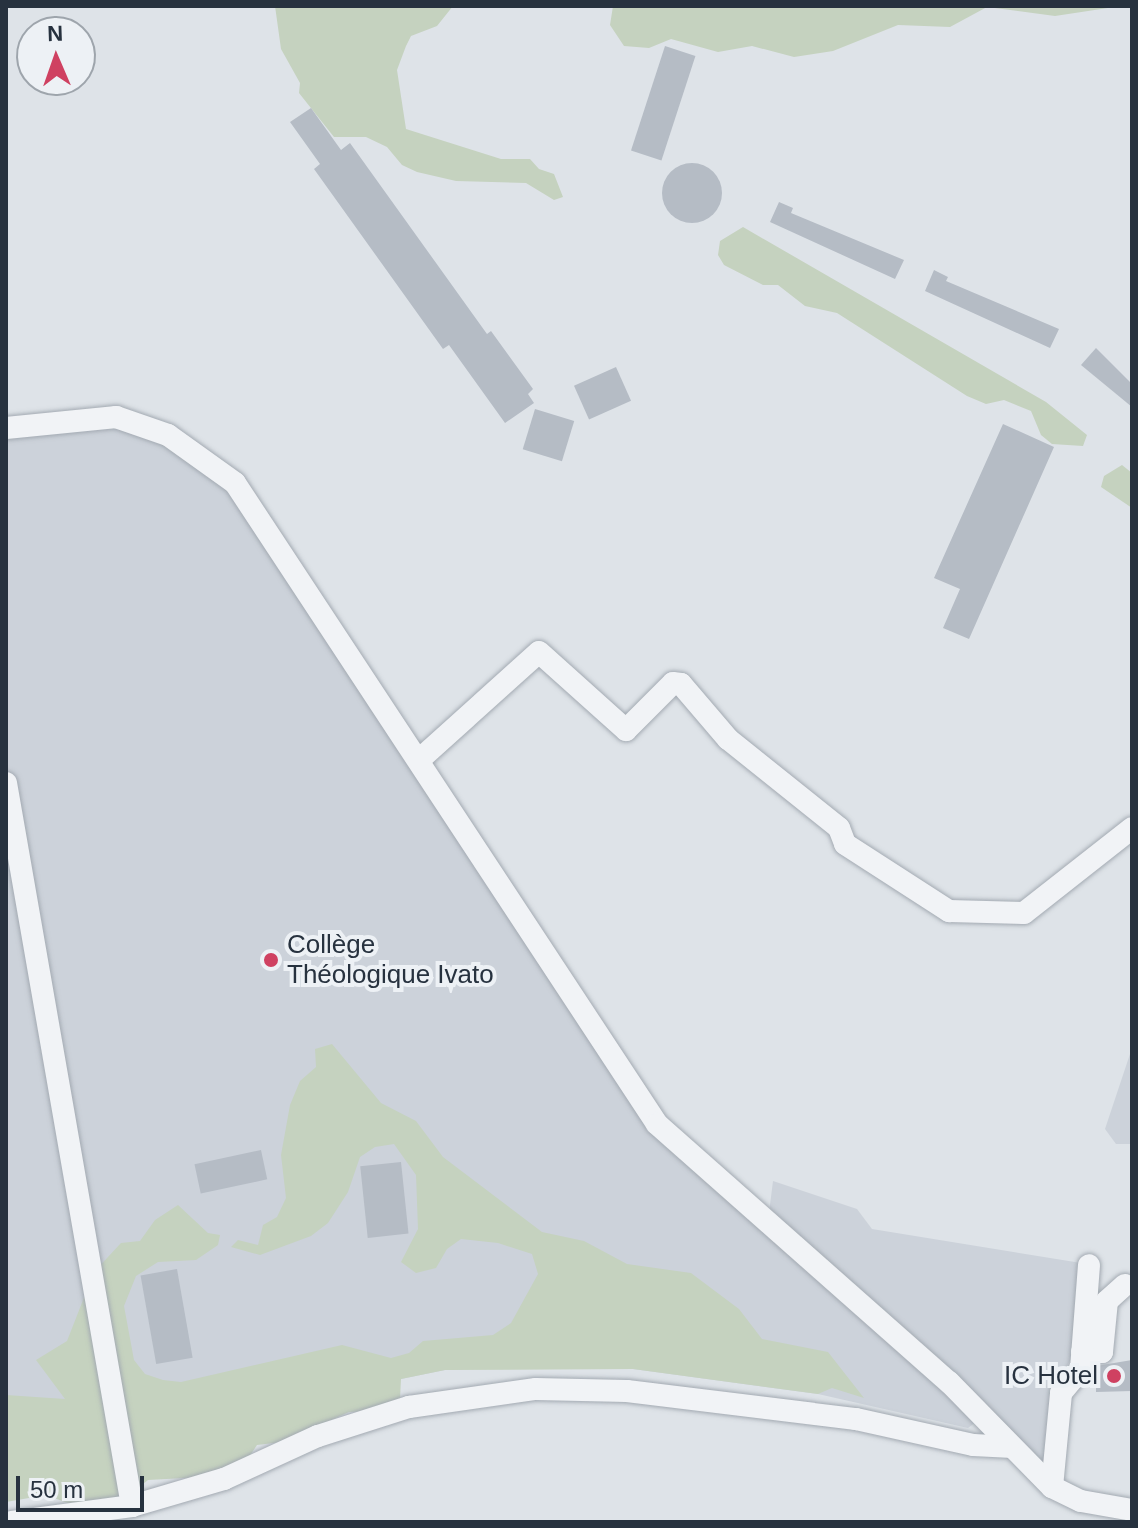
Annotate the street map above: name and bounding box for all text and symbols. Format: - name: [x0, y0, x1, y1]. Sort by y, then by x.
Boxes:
- north arrow: [16, 16, 96, 96]
- text: N: [47, 21, 64, 46]
- place label: Collège Théologique Ivato: [287, 929, 494, 990]
- marker: Collège Théologique Ivato: [262, 951, 280, 969]
- place label: IC Hotel: [1004, 1360, 1098, 1392]
- marker: IC Hotel: [1105, 1367, 1123, 1385]
- scale bar: [20, 1460, 148, 1510]
- text: 50 m: [30, 1476, 83, 1503]

